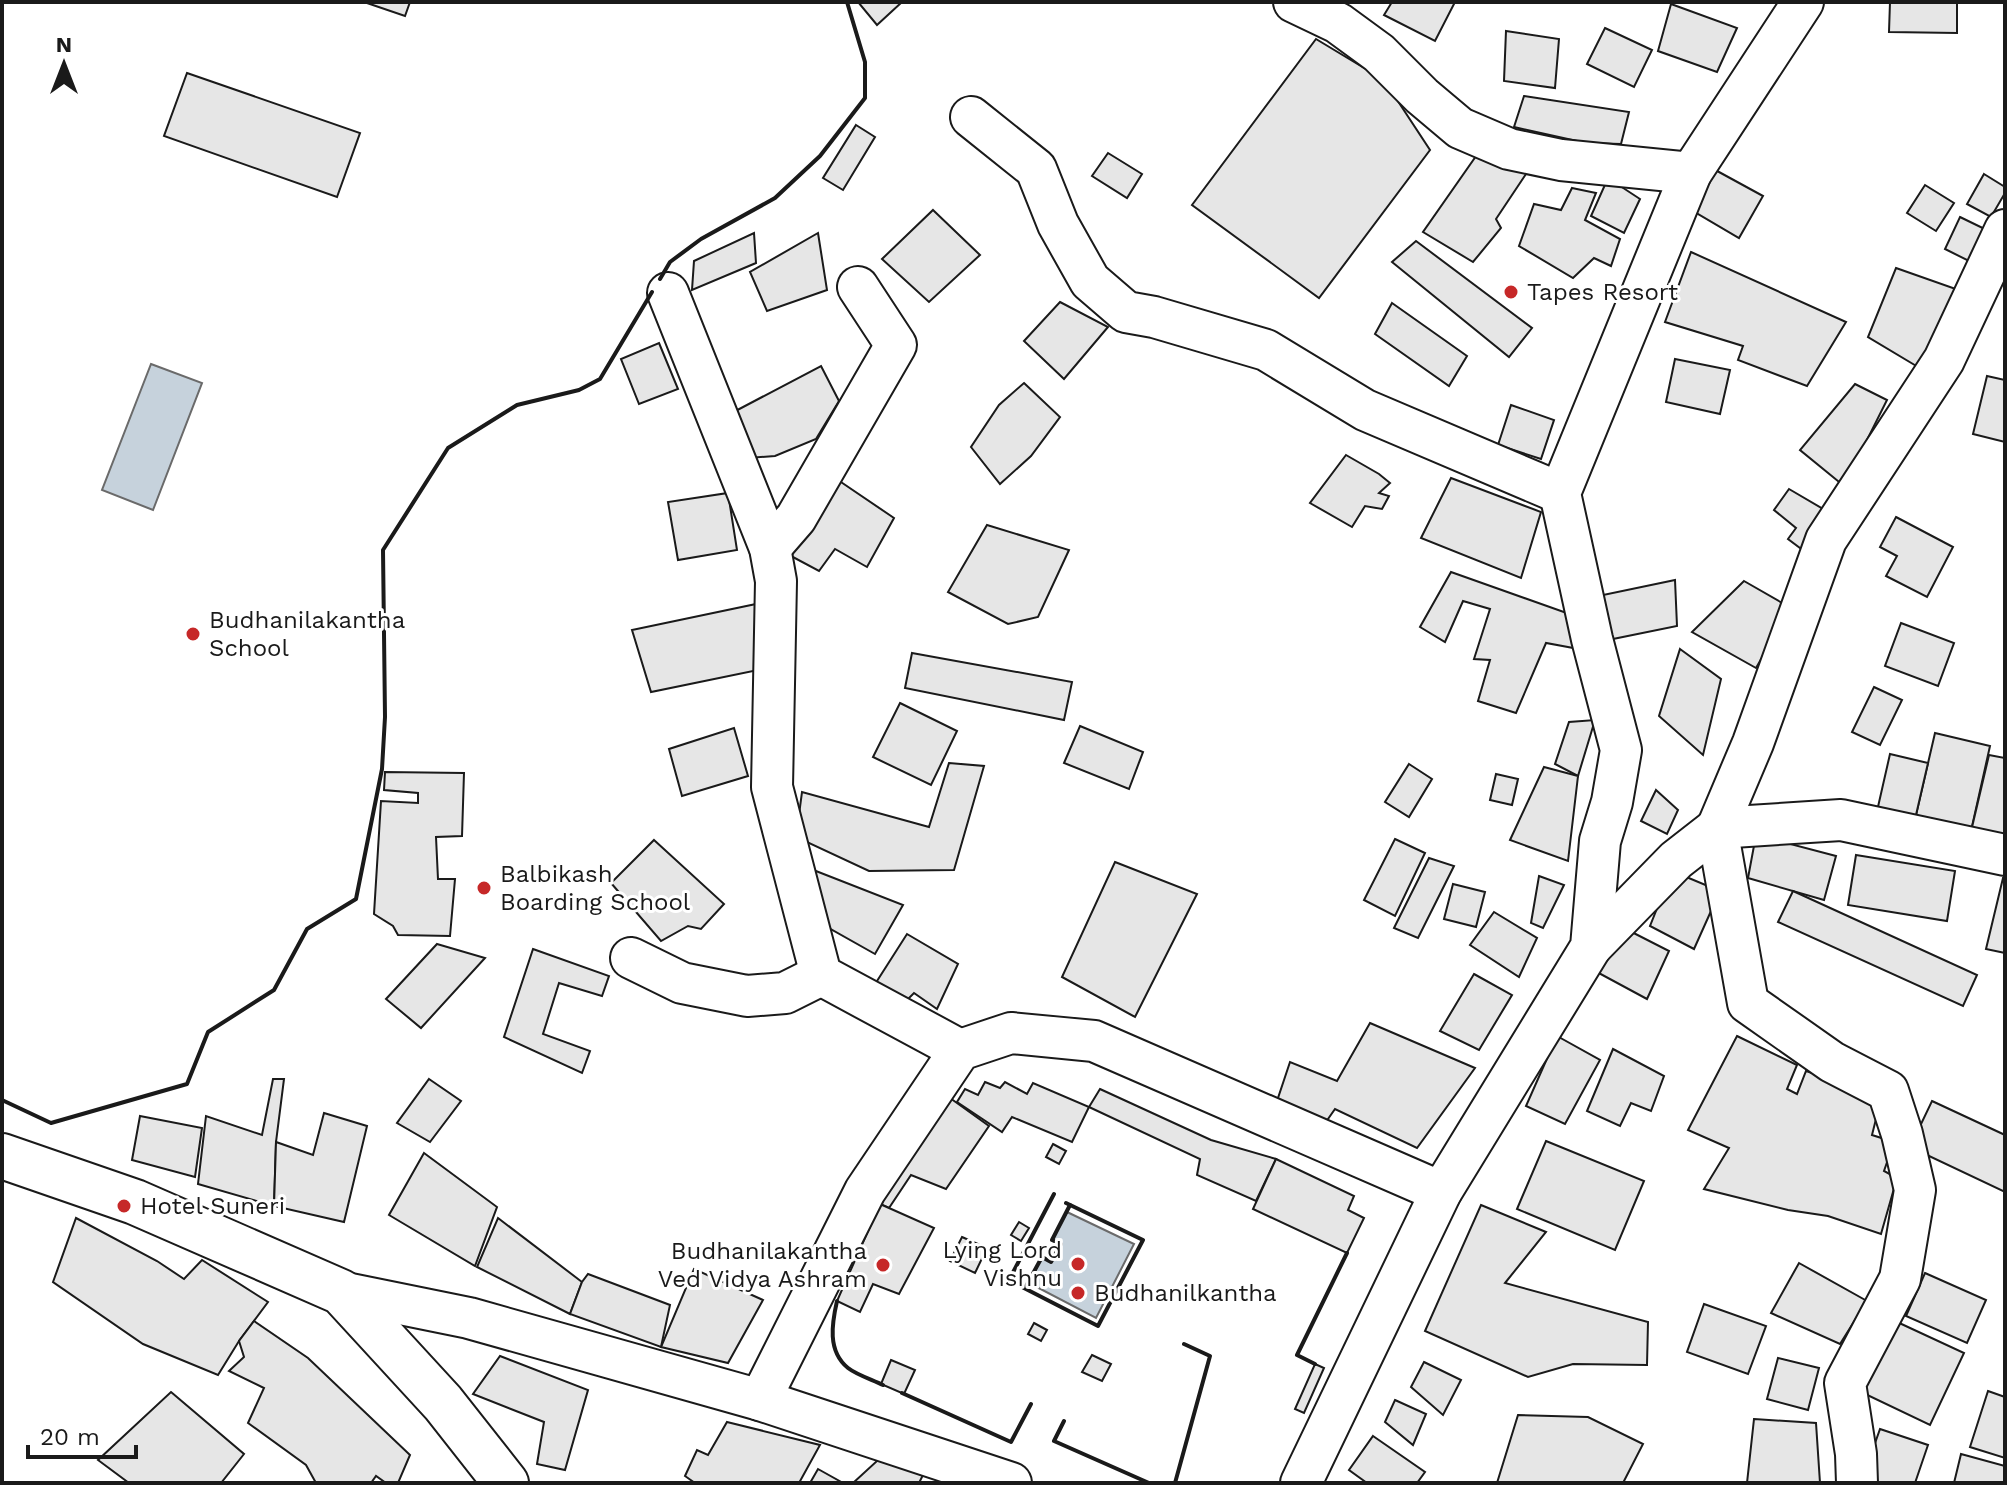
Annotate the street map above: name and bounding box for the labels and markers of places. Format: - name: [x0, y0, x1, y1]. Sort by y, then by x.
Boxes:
- place label: Tapes Resort: [1527, 278, 1678, 306]
- marker: Tapes Resort: [1502, 283, 1520, 301]
- place label: Budhanilakantha School: [209, 606, 405, 662]
- marker: Budhanilakantha School: [184, 625, 202, 643]
- place label: Balbikash Boarding School: [500, 860, 691, 916]
- marker: Balbikash Boarding School: [475, 879, 493, 897]
- place label: Hotel Suneri: [140, 1192, 285, 1220]
- marker: Hotel Suneri: [115, 1197, 133, 1215]
- place label: Lying Lord Vishnu: [942, 1236, 1062, 1292]
- place label: Budhanilakantha Ved Vidya Ashram: [658, 1237, 867, 1293]
- marker: Lying Lord Vishnu: [1069, 1255, 1087, 1273]
- marker: Budhanilakantha Ved Vidya Ashram: [874, 1256, 892, 1274]
- place label: Budhanilkantha: [1094, 1279, 1277, 1307]
- marker: Budhanilkantha: [1069, 1284, 1087, 1302]

